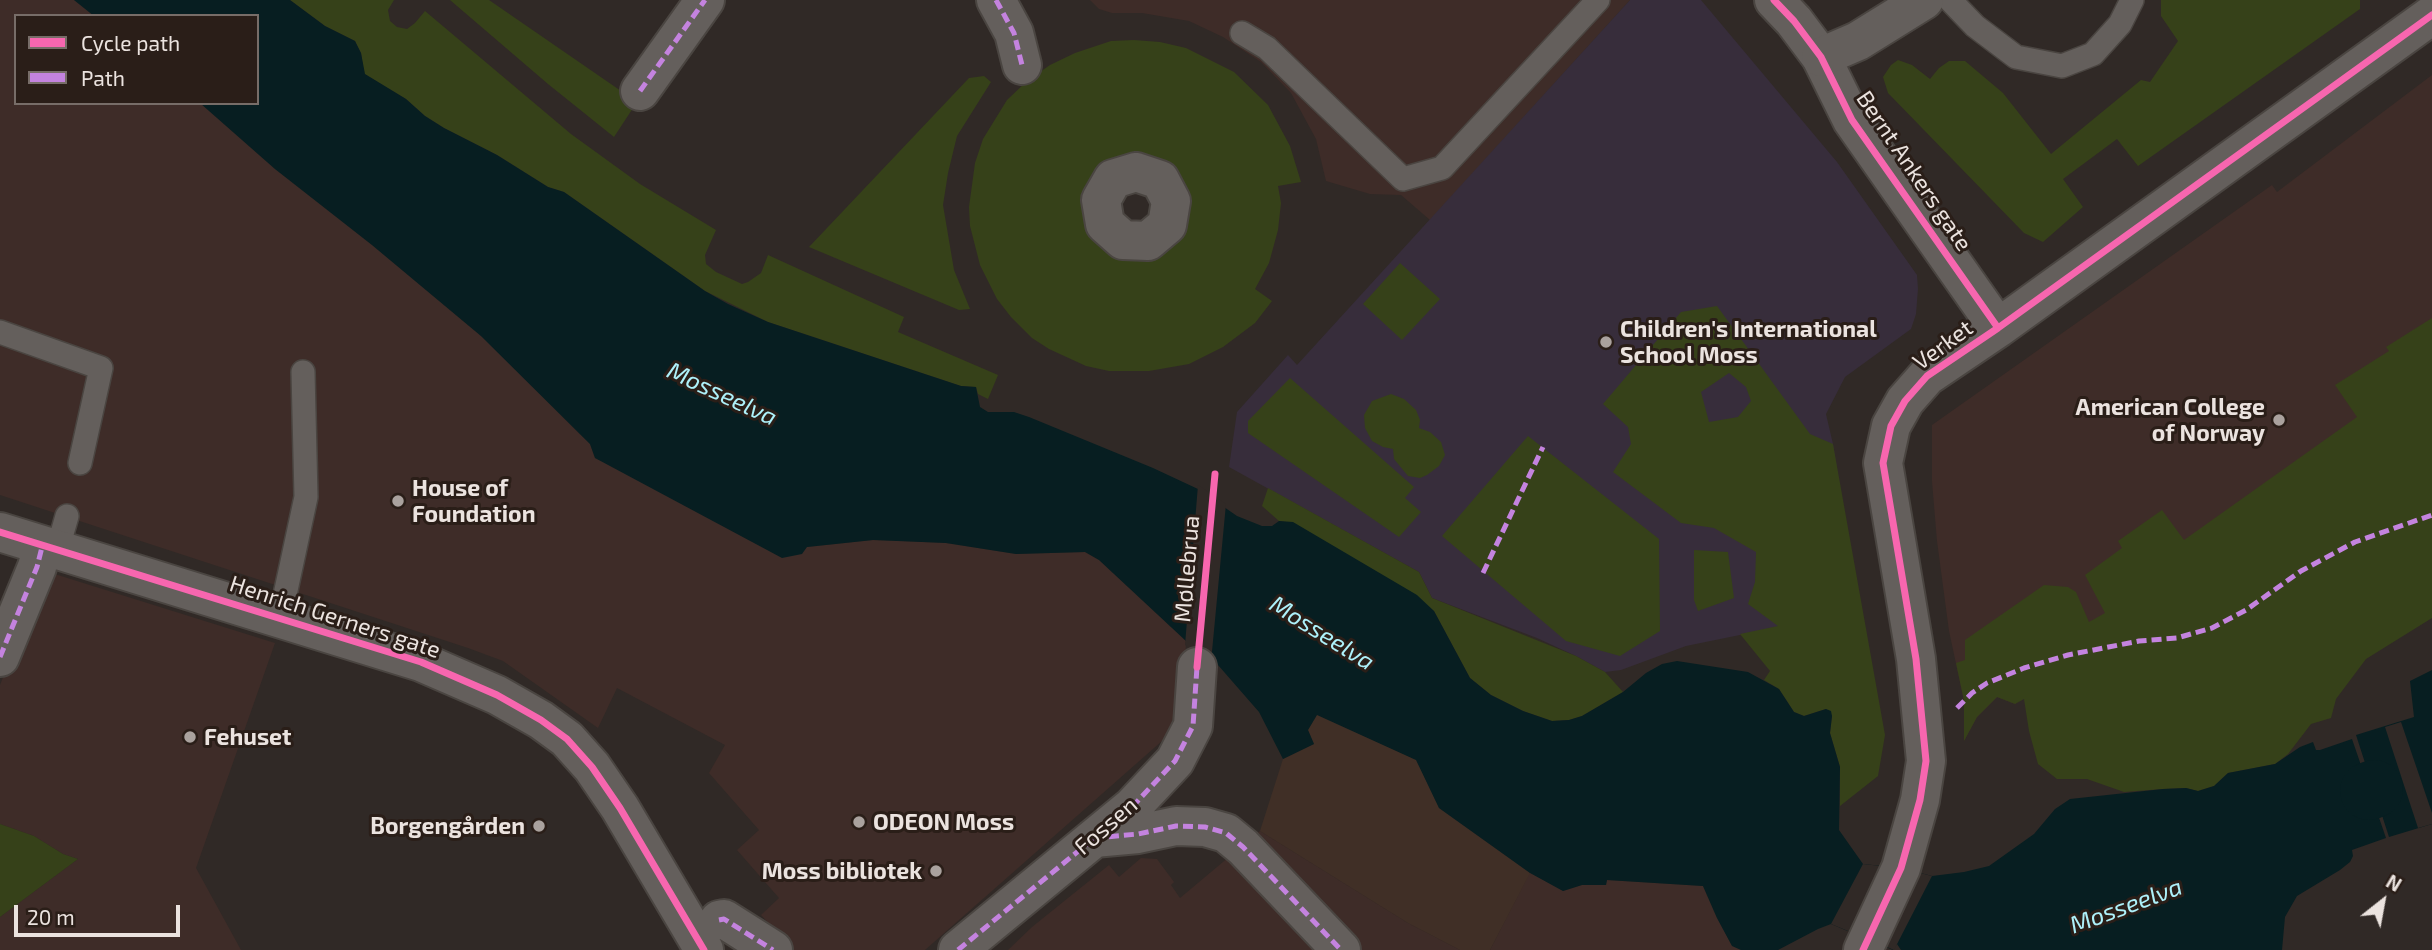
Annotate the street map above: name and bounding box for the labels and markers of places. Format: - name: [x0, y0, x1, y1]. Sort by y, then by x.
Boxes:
- place label: Children's International School Moss: [1620, 315, 1877, 369]
- marker: Children's International School Moss: [1598, 334, 1614, 350]
- place label: American College of Norway: [2076, 393, 2265, 447]
- marker: American College of Norway: [2271, 412, 2287, 428]
- place label: House of Foundation: [412, 474, 535, 528]
- marker: House of Foundation: [390, 493, 406, 509]
- place label: Fehuset: [204, 723, 291, 751]
- marker: Fehuset: [182, 729, 198, 745]
- place label: ODEON Moss: [873, 808, 1014, 836]
- place label: Borgengården: [370, 812, 525, 840]
- marker: ODEON Moss: [851, 814, 867, 830]
- marker: Borgengården: [531, 818, 547, 834]
- place label: Moss bibliotek: [762, 857, 922, 885]
- marker: Moss bibliotek: [928, 863, 944, 879]

